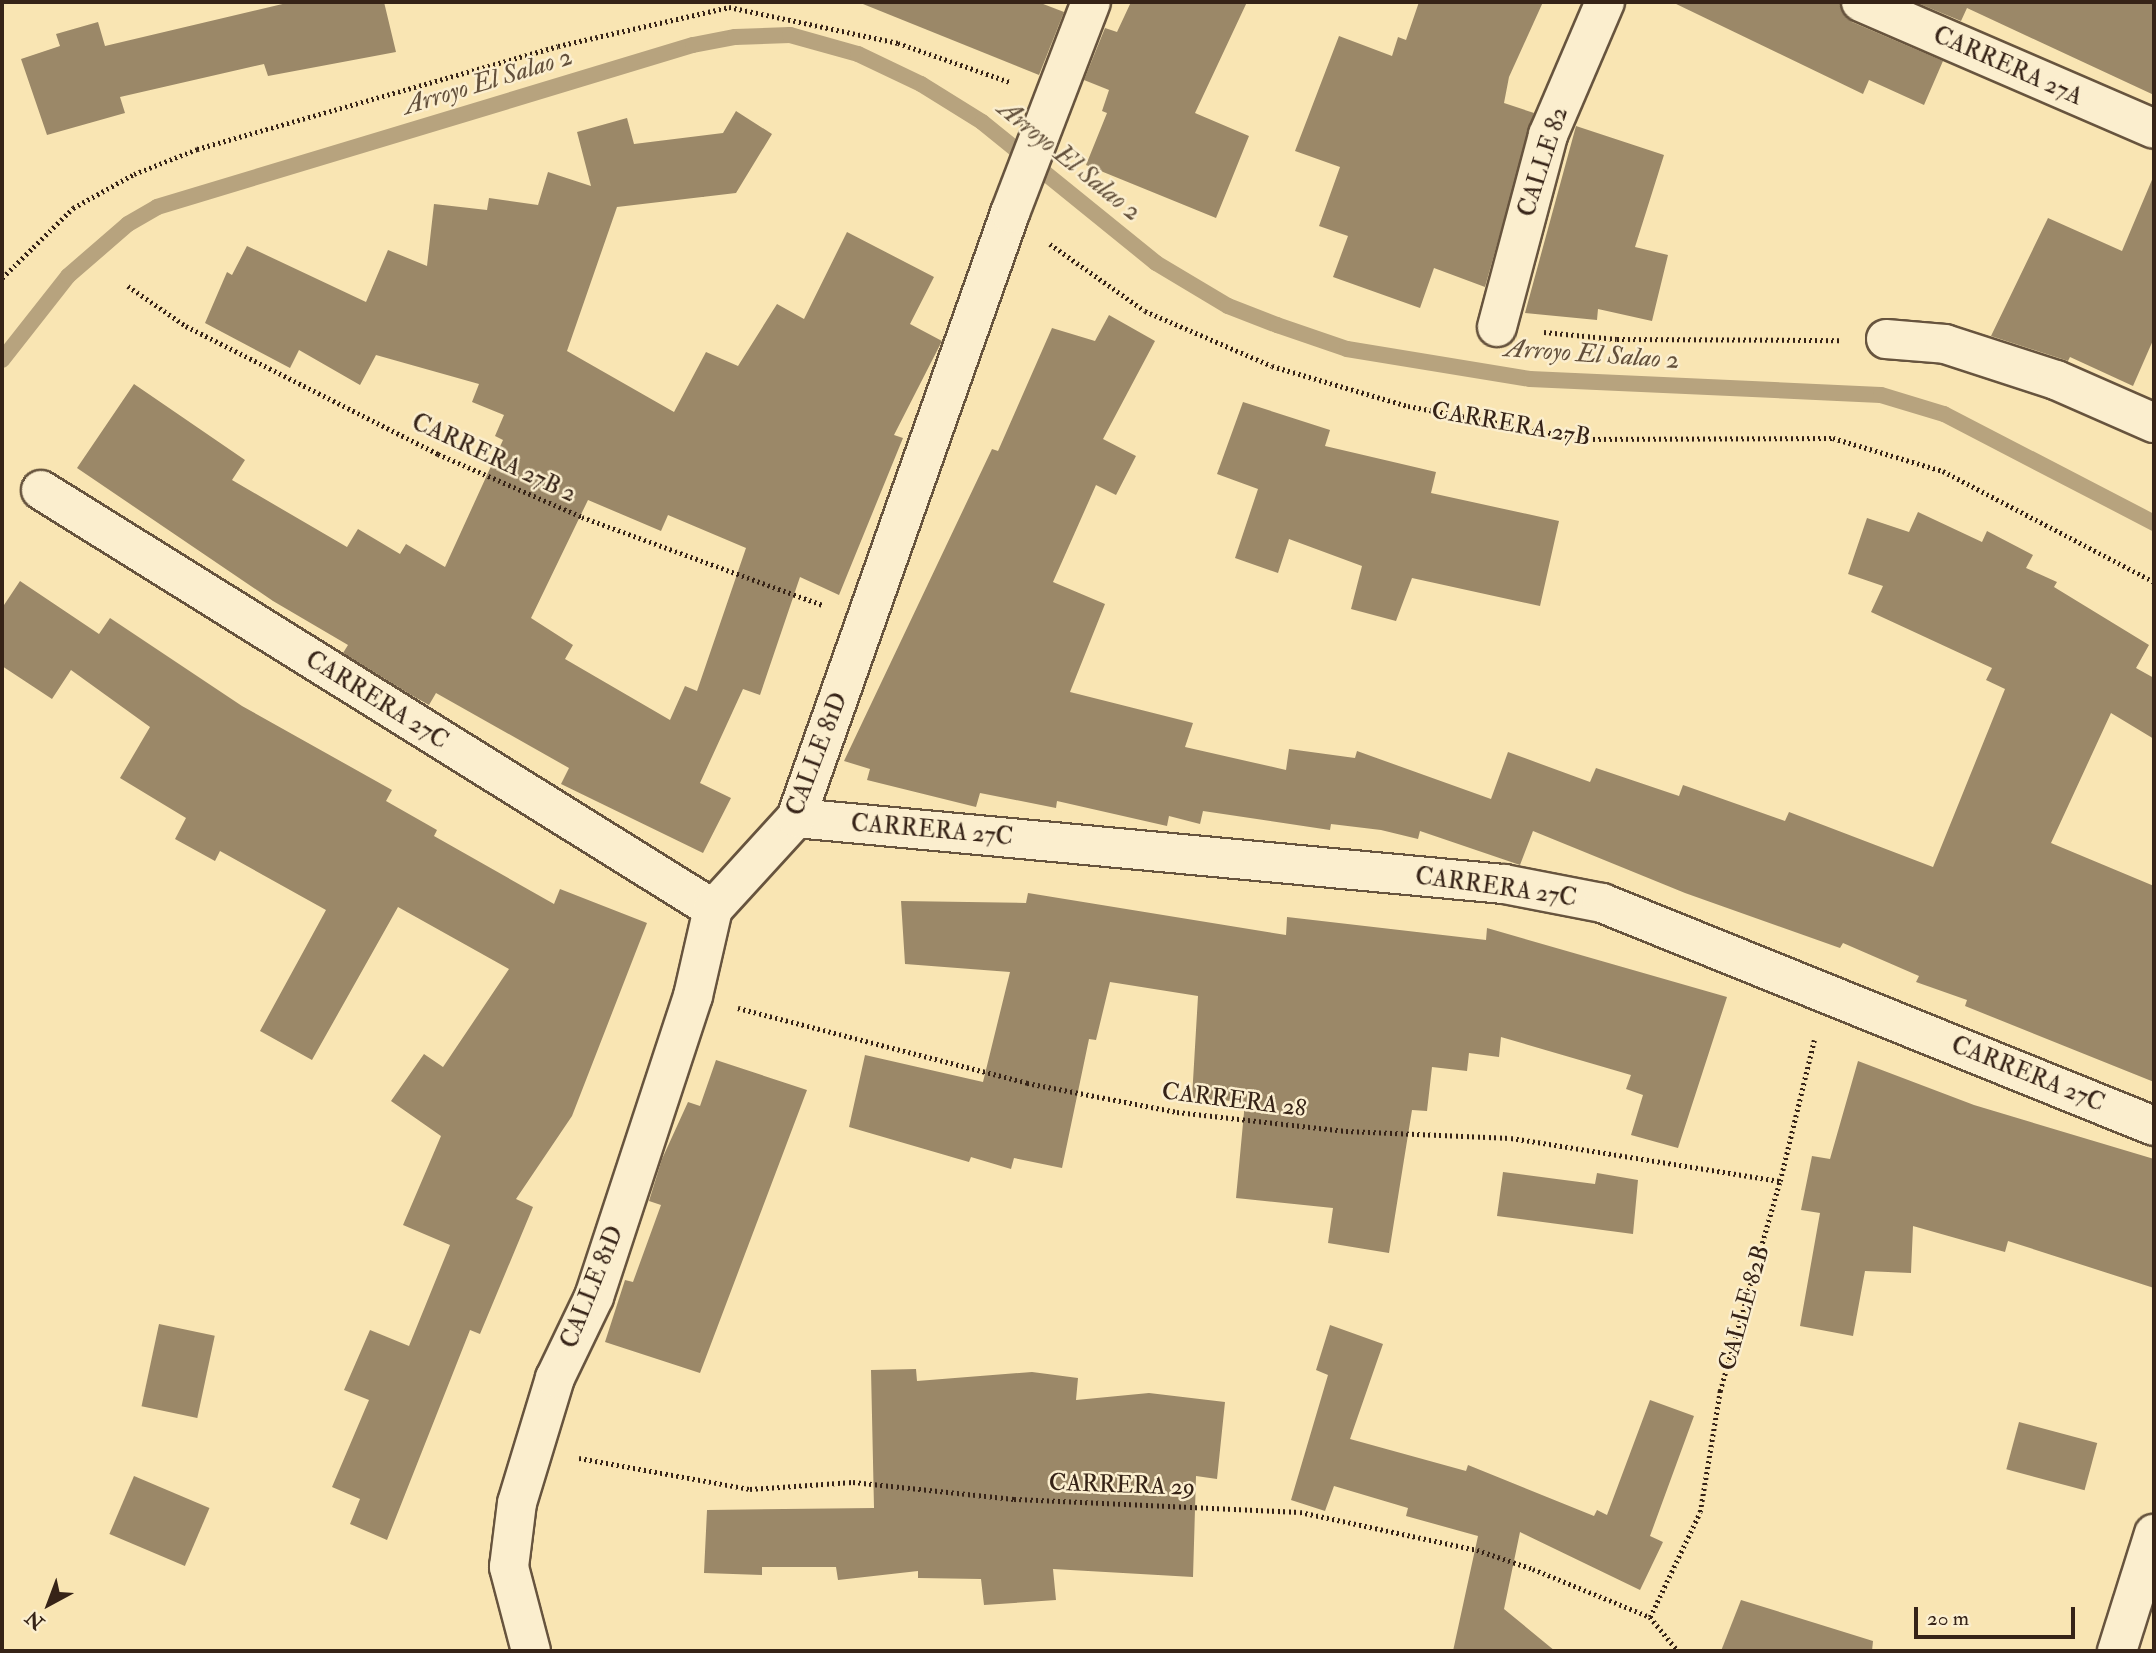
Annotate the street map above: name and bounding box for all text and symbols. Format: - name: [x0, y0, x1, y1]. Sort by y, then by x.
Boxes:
- street label: CARRERA 27A: [1929, 20, 2087, 112]
- water label: Arroyo El Salao 2: [400, 41, 576, 123]
- water label: Arroyo El Salao 2: [991, 94, 1147, 228]
- street label: CALLE 82: [1512, 104, 1574, 220]
- water label: Arroyo El Salao 2: [1503, 333, 1681, 377]
- street label: CARRERA 27B: [1429, 396, 1593, 452]
- street label: CARRERA 27B 2: [407, 407, 581, 509]
- street label: CARRERA 27C: [300, 645, 454, 755]
- street label: CALLE 81D: [780, 688, 854, 820]
- street label: CARRERA 27C: [850, 809, 1014, 851]
- street label: CARRERA 27C: [1413, 861, 1579, 913]
- street label: CARRERA 27C: [1947, 1030, 2109, 1118]
- street label: CARRERA 28: [1160, 1077, 1308, 1123]
- street label: CALLE 81D: [554, 1222, 630, 1352]
- street label: CALLE 82B: [1712, 1242, 1776, 1374]
- street label: CARRERA 29: [1048, 1468, 1196, 1502]
- north arrow: [14, 1569, 84, 1639]
- scale bar: [1918, 1594, 2079, 1638]
- text: N: [21, 1605, 50, 1634]
- text: 20 m: [1927, 1605, 1969, 1632]

